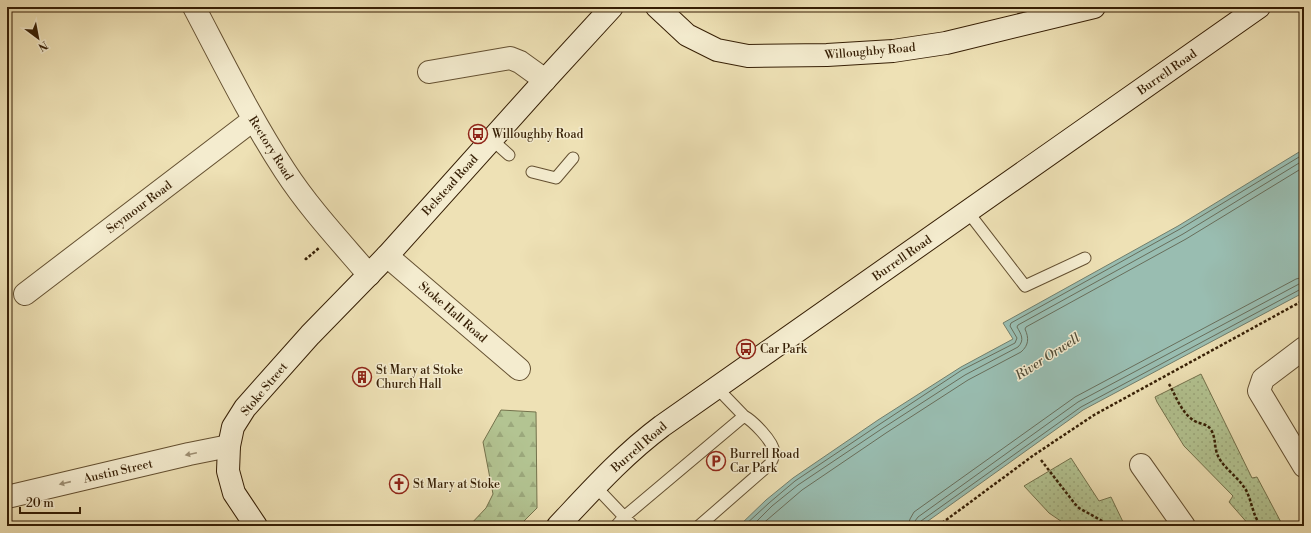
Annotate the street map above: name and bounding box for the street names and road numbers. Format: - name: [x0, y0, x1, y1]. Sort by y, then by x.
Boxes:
- street label: Willoughby Road: [823, 40, 916, 63]
- street label: Burrell Road: [1134, 46, 1200, 99]
- street label: Rectory Road: [245, 113, 296, 183]
- street label: Belstead Road: [418, 152, 482, 220]
- street label: Seymour Road: [104, 178, 175, 237]
- street label: Burrell Road: [869, 232, 935, 285]
- street label: Stoke Hall Road: [415, 279, 490, 346]
- street label: Stoke Street: [238, 359, 292, 419]
- street label: Burrell Road: [608, 419, 671, 476]
- street label: Austin Street: [81, 456, 155, 487]

